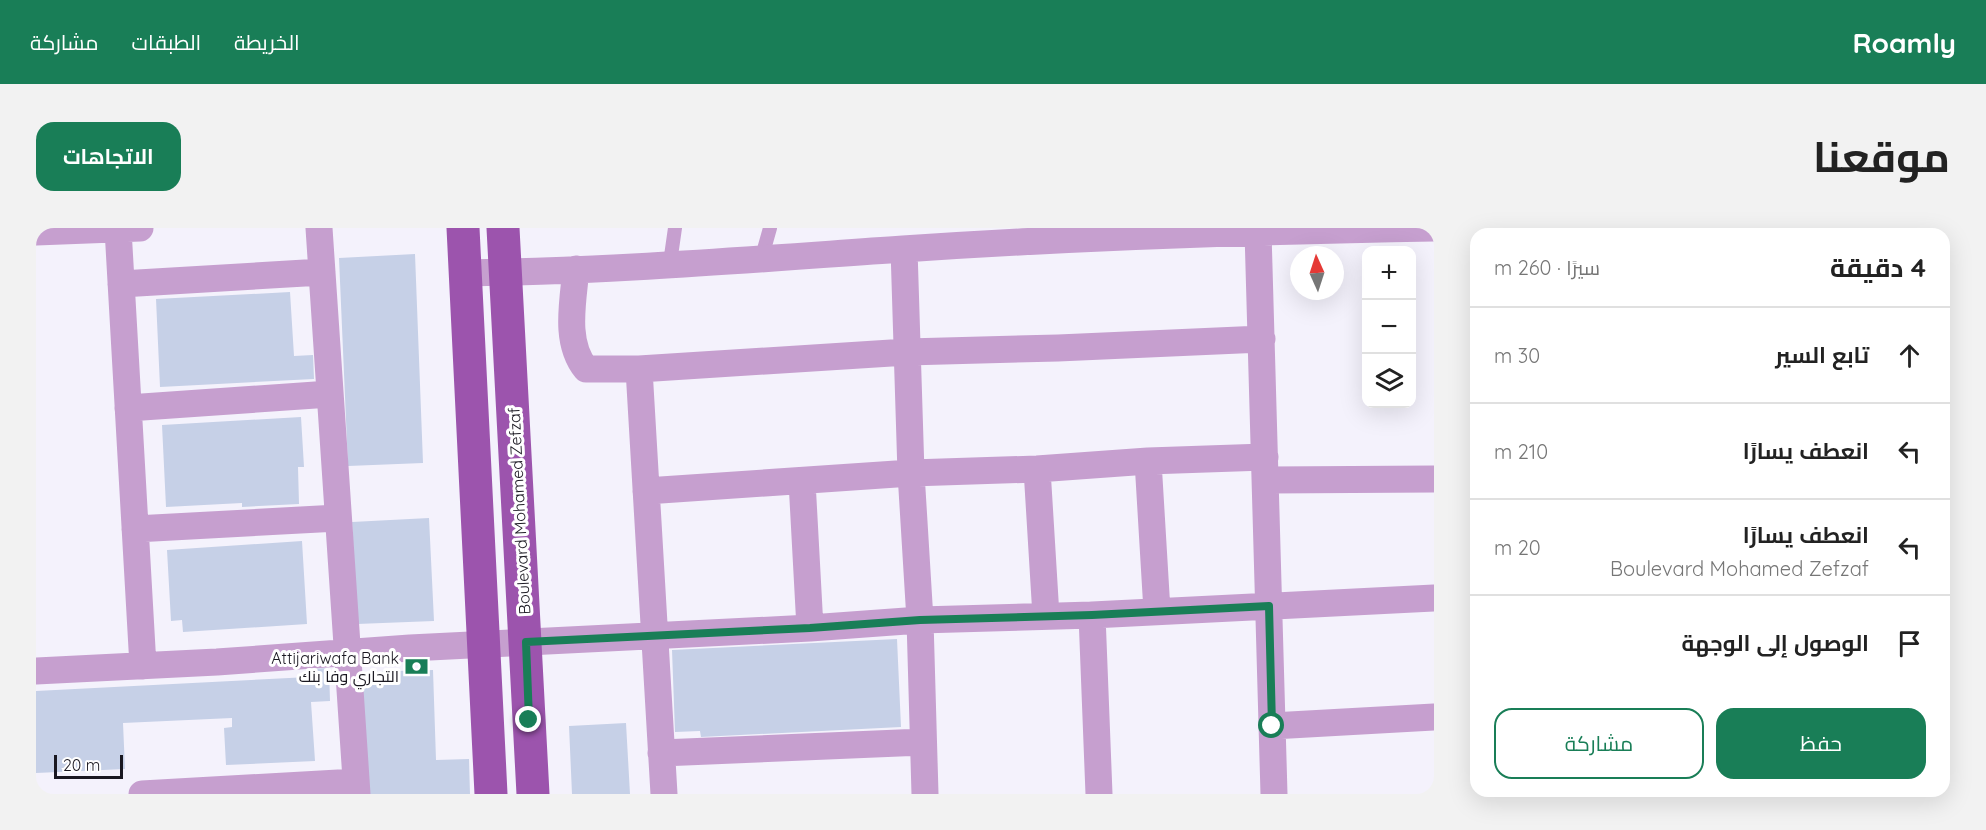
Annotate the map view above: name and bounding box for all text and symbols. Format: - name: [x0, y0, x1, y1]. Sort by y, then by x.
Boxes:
- text: Roamly: [1852, 25, 1956, 60]
- text: مشاركة: [30, 29, 99, 55]
- text: الطبقات: [132, 29, 201, 55]
- text: الخريطة: [234, 29, 300, 55]
- button: الاتجاهات: [36, 122, 181, 191]
- text: موقعنا: [1813, 130, 1950, 183]
- north arrow: [1290, 246, 1344, 300]
- map controls: [1362, 246, 1416, 408]
- button: +: [1362, 246, 1416, 300]
- text: 4 دقيقة: [1830, 251, 1926, 284]
- text: سيرًا · 260 m: [1494, 255, 1600, 280]
- button: −: [1362, 300, 1416, 354]
- icon: ahead: [1893, 339, 1926, 372]
- text: تابع السير: [1775, 341, 1869, 369]
- text: 30 m: [1494, 343, 1540, 368]
- button: layers: [1362, 354, 1416, 408]
- street label: Boulevard Mohamed Zefzaf: [504, 407, 534, 615]
- icon: left: [1893, 435, 1926, 468]
- text: انعطف يسارًا: [1743, 437, 1869, 465]
- text: 210 m: [1494, 439, 1548, 464]
- text: انعطف يسارًا: [1743, 521, 1869, 549]
- icon: left: [1893, 531, 1926, 564]
- text: 20 m: [1494, 535, 1541, 560]
- text: Boulevard Mohamed Zefzaf: [1610, 556, 1869, 581]
- icon: arrive: [1893, 627, 1926, 660]
- text: الوصول إلى الوجهة: [1681, 629, 1869, 657]
- place label: Attijariwafa Bank التجاري وفا بنك: [271, 648, 399, 690]
- bank icon: Attijariwafa Bank التجاري وفا بنك: [404, 654, 430, 680]
- route end: [515, 706, 541, 732]
- button: مشاركة: [1494, 708, 1704, 779]
- button: حفظ: [1716, 708, 1926, 779]
- route start: [1258, 712, 1284, 738]
- scale bar: [54, 752, 123, 780]
- text: 20 m: [63, 755, 100, 775]

